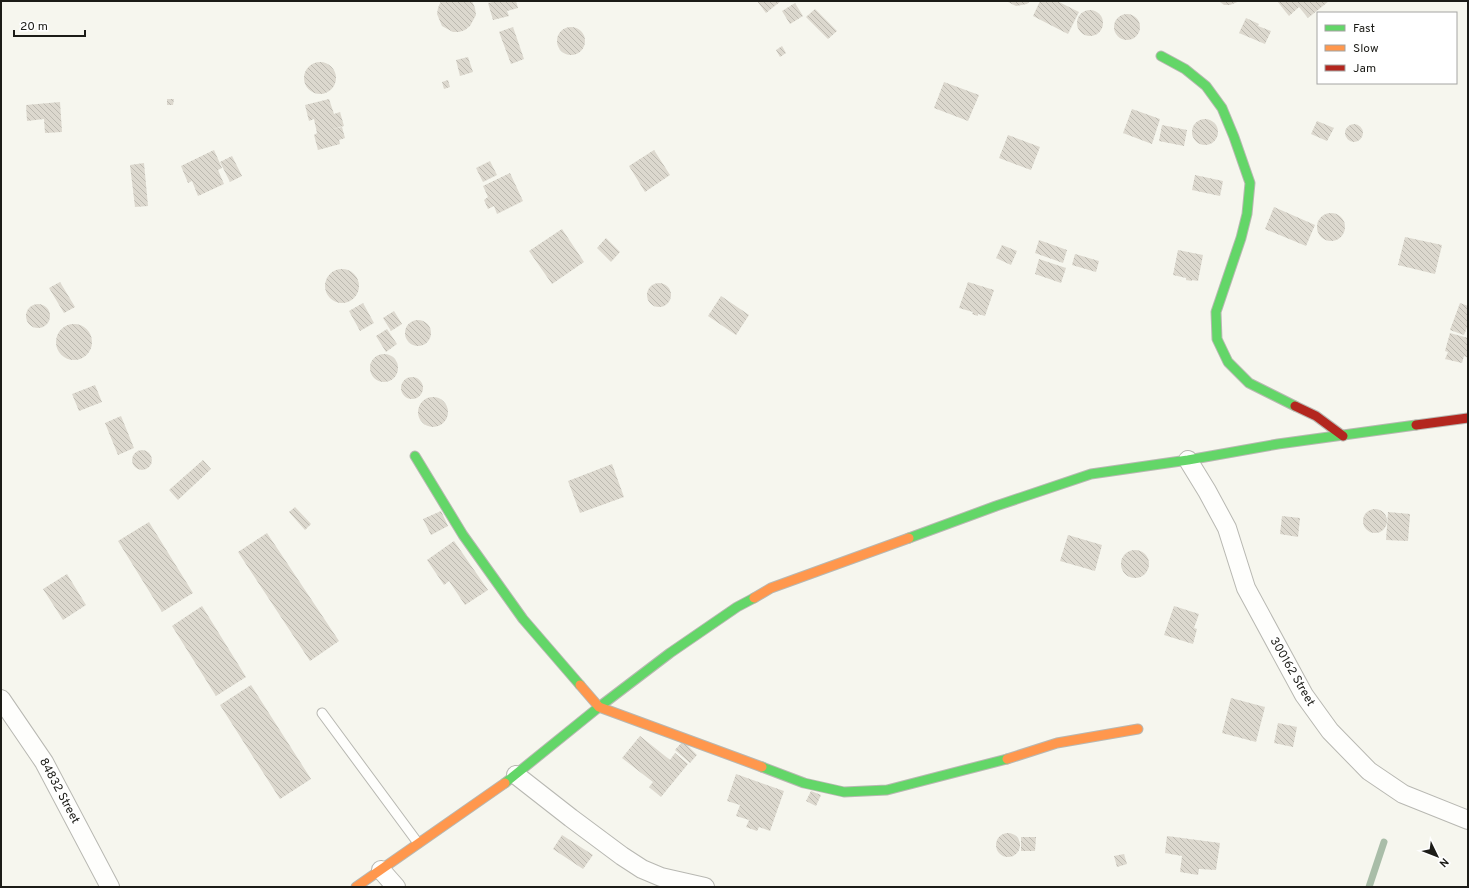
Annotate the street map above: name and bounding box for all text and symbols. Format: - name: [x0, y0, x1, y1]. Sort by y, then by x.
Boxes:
- scale bar: [14, 12, 85, 38]
- legend: [1317, 12, 1457, 84]
- text: 20 m: [20, 19, 48, 35]
- text: Fast: [1353, 21, 1375, 37]
- text: Slow: [1353, 41, 1379, 57]
- text: Jam: [1353, 61, 1376, 77]
- street label: 300162 Street: [1266, 635, 1318, 709]
- street label: 84832 Street: [35, 755, 83, 827]
- north arrow: [1417, 836, 1457, 876]
- text: N: [1436, 854, 1451, 870]

